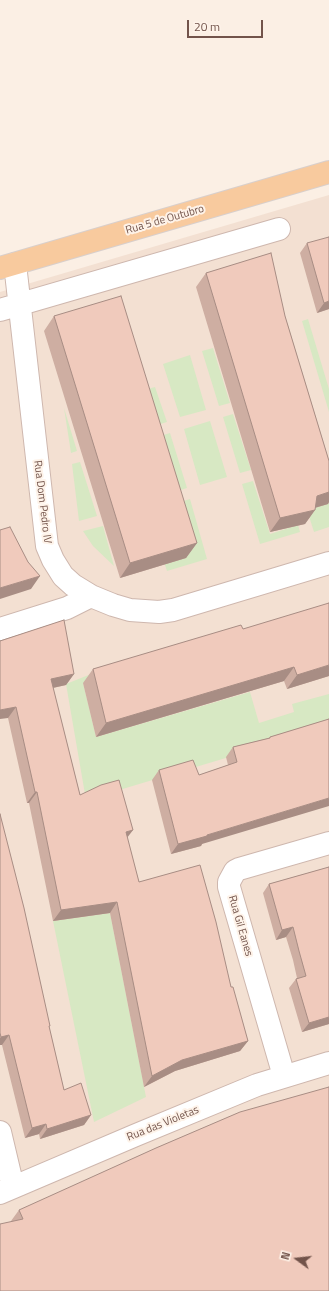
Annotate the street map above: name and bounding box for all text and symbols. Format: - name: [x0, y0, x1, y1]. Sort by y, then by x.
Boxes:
- scale bar: [189, 12, 265, 38]
- text: 20 m: [194, 17, 220, 36]
- street label: Rua 5 de Outubro: [124, 202, 206, 238]
- street label: Rua Dom Pedro IV: [30, 460, 54, 544]
- street label: Rua Gil Eanes: [225, 894, 255, 958]
- street label: Rua das Violetas: [125, 1104, 201, 1144]
- north arrow: [277, 1239, 317, 1279]
- text: N: [277, 1250, 294, 1262]

